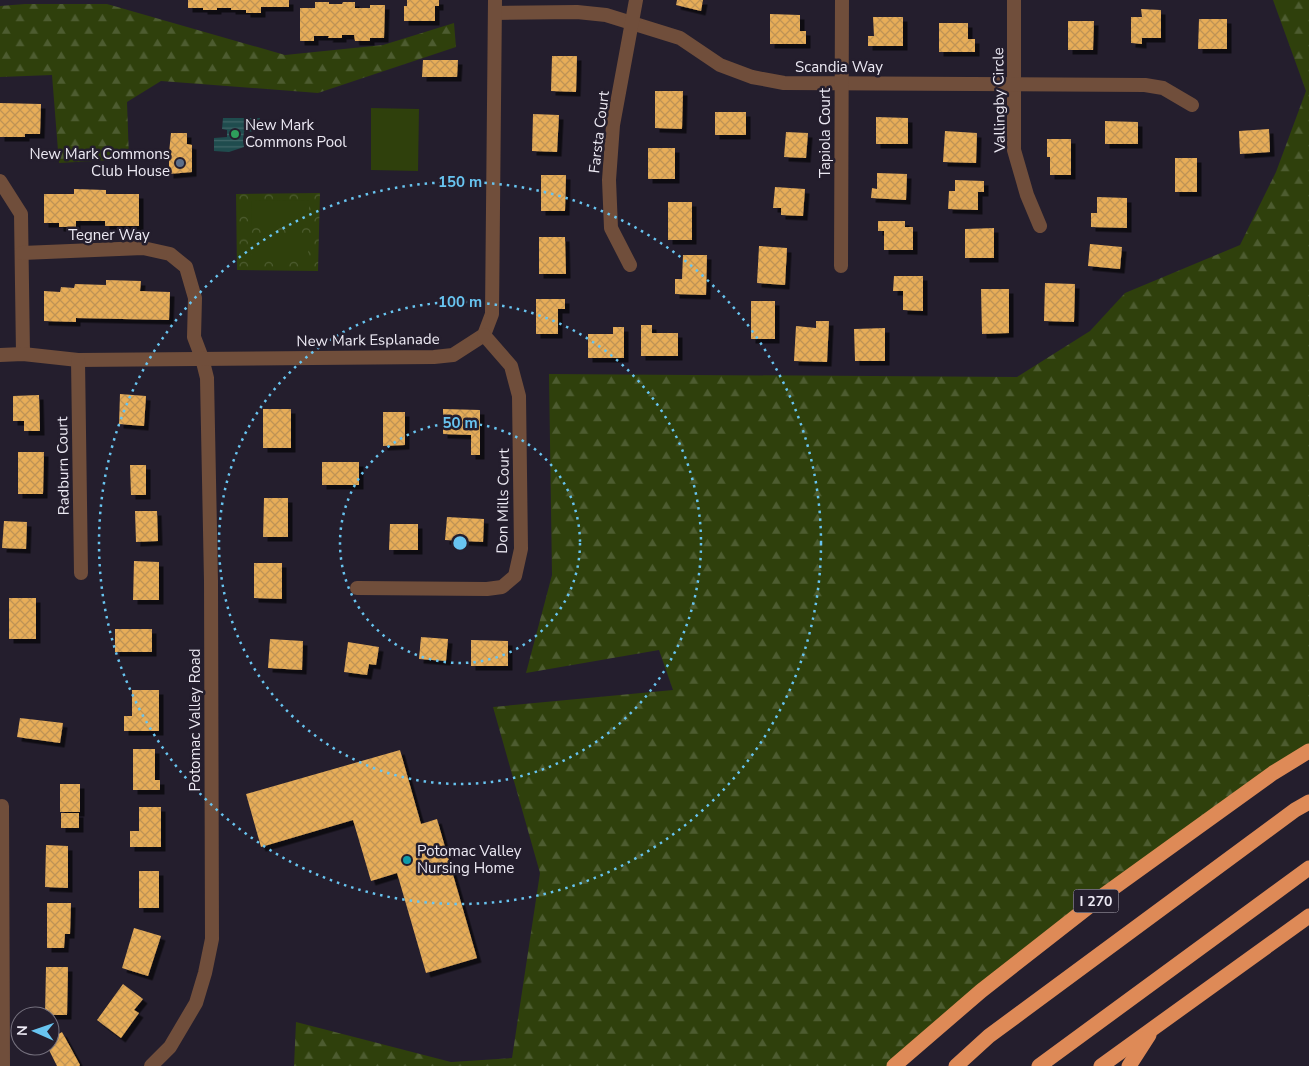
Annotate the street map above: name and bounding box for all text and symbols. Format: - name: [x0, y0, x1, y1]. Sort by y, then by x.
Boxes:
- street label: Vallingby Circle: [988, 47, 1010, 154]
- street label: Scandia Way: [795, 57, 883, 77]
- street label: Tapiola Court: [815, 87, 835, 178]
- street label: Farsta Court: [584, 89, 614, 174]
- place label: New Mark Commons Pool: [245, 115, 347, 152]
- marker: New Mark Commons Pool: [229, 128, 241, 140]
- place label: New Mark Commons Club House: [29, 144, 170, 181]
- marker: New Mark Commons Club House: [174, 157, 186, 169]
- text: 150 m: [438, 172, 482, 192]
- street label: Tegner Way: [68, 225, 150, 245]
- text: 100 m: [438, 292, 482, 312]
- street label: New Mark Esplanade: [296, 329, 440, 351]
- text: 50 m: [442, 413, 478, 433]
- street label: Radburn Court: [52, 416, 74, 516]
- street label: Don Mills Court: [492, 447, 514, 554]
- centre of rings: [451, 534, 469, 552]
- street label: Potomac Valley Road: [185, 648, 205, 792]
- place label: Potomac Valley Nursing Home: [417, 841, 522, 878]
- marker: Potomac Valley Nursing Home: [401, 854, 413, 866]
- road number: I 270: [1074, 889, 1118, 912]
- north arrow: [10, 1006, 60, 1056]
- text: N: [13, 1025, 32, 1036]

